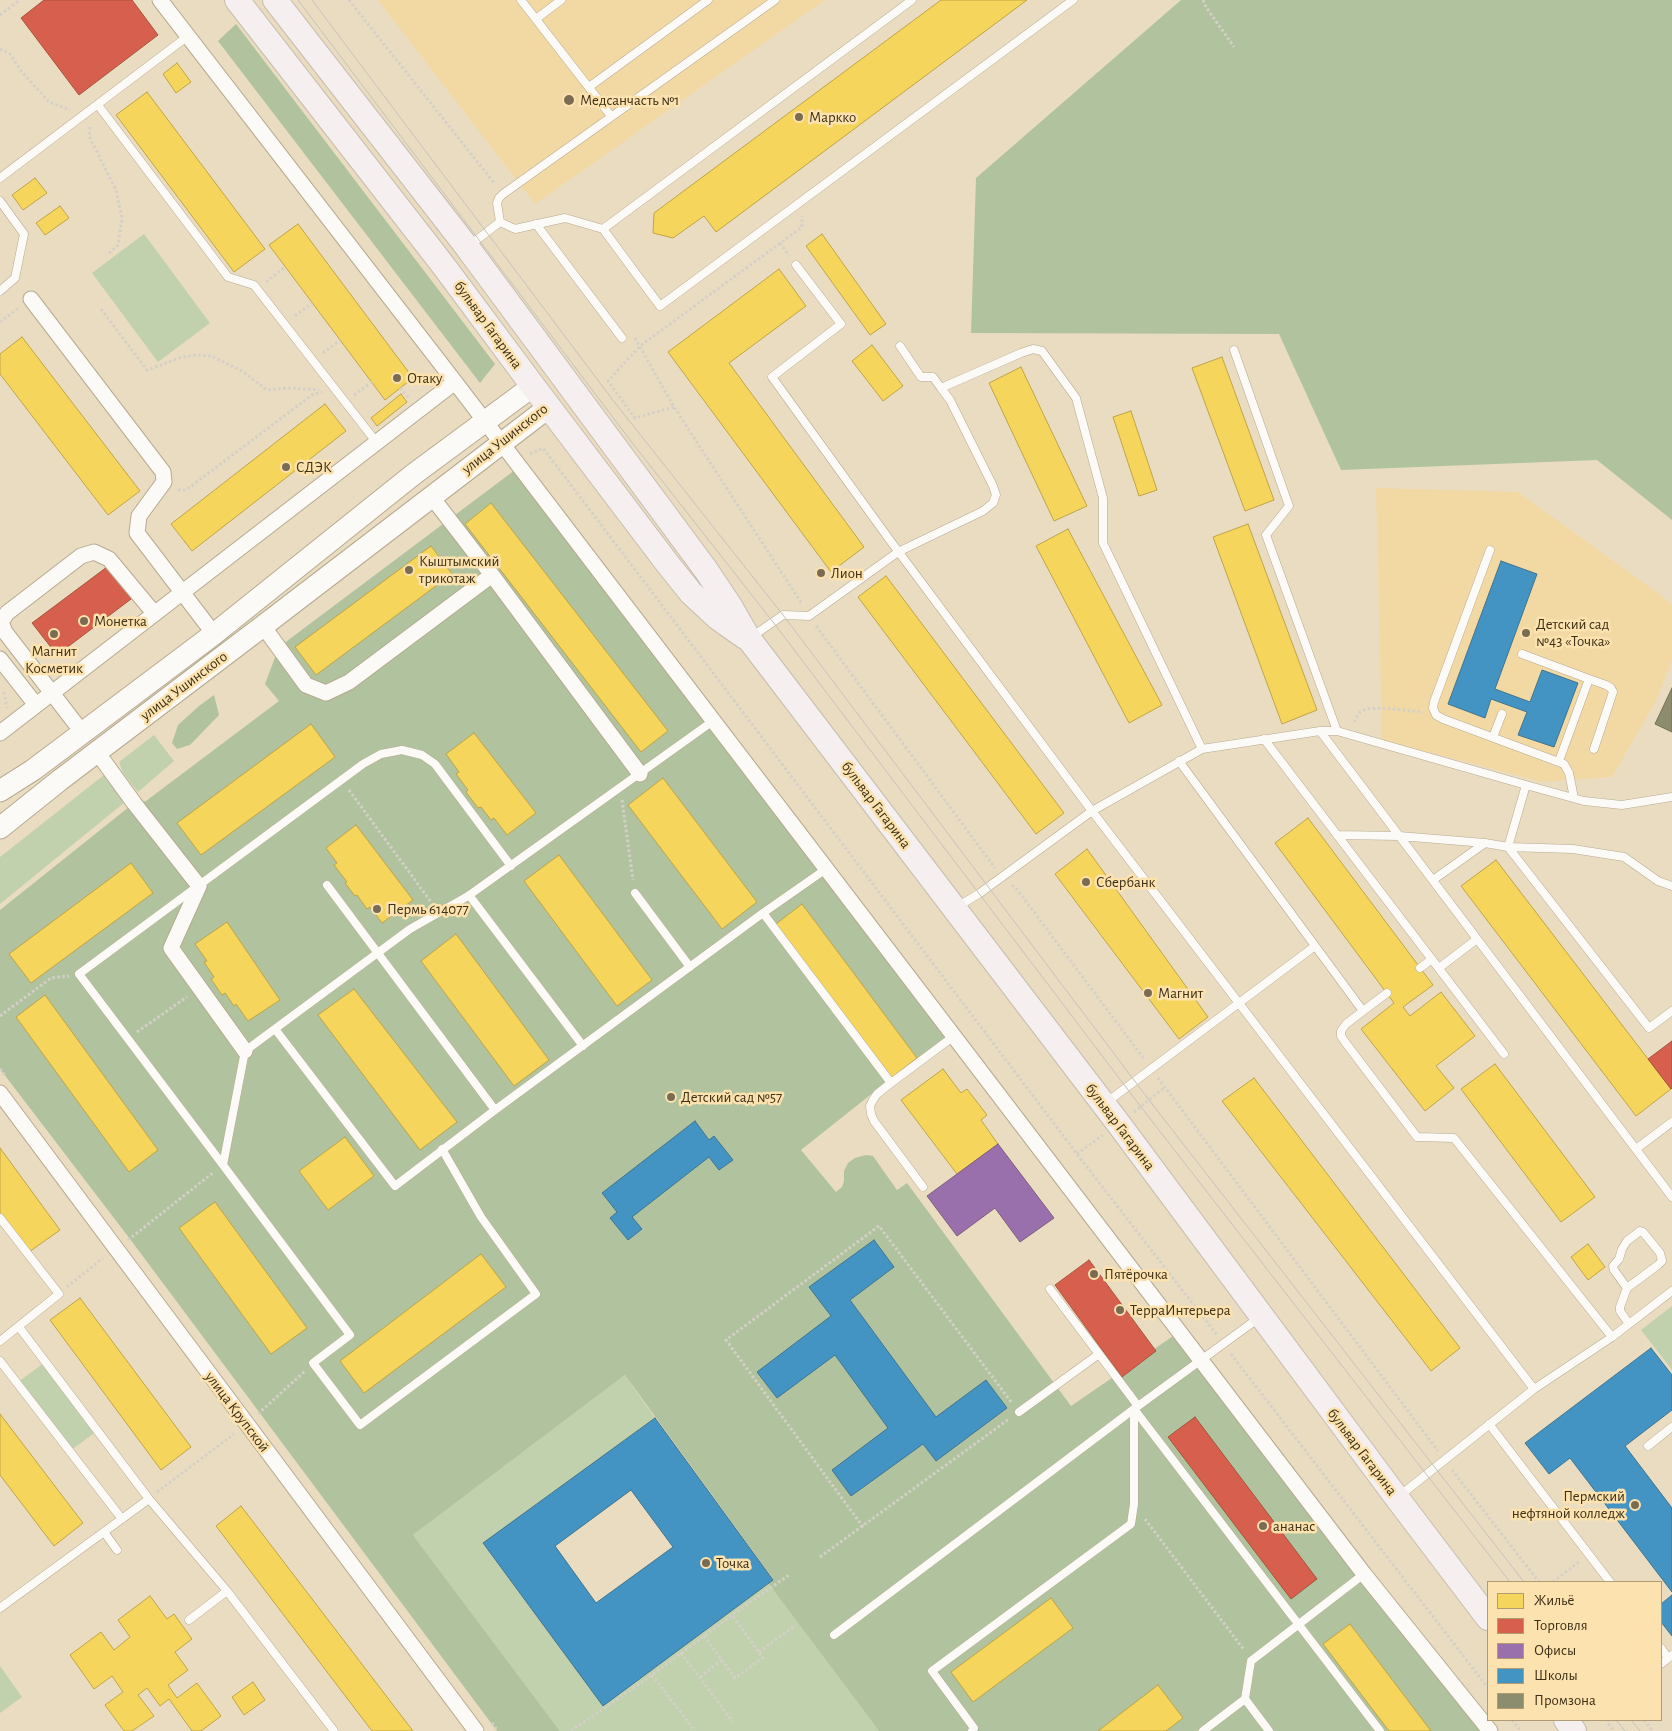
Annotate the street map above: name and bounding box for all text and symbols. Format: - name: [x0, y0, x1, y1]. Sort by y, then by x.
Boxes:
- place label: Медсанчасть №1: [580, 91, 679, 109]
- marker: Медсанчасть №1: [562, 93, 576, 107]
- place label: Маркко: [809, 108, 856, 126]
- marker: Маркко: [793, 111, 805, 123]
- street label: бульвар Гагарина: [450, 277, 526, 373]
- place label: Отаку: [407, 369, 443, 387]
- marker: Отаку: [391, 372, 403, 384]
- street label: улица Ушинского: [458, 400, 552, 478]
- place label: СДЭК: [296, 458, 332, 476]
- marker: СДЭК: [280, 461, 292, 473]
- place label: Кыштымский трикотаж: [419, 552, 499, 587]
- marker: Кыштымский трикотаж: [403, 564, 415, 576]
- place label: Лион: [831, 564, 863, 582]
- marker: Лион: [815, 567, 827, 579]
- place label: Монетка: [94, 612, 147, 630]
- marker: Монетка: [78, 615, 90, 627]
- place label: Детский сад №43 «Точка»: [1536, 615, 1610, 650]
- marker: Детский сад №43 «Точка»: [1520, 627, 1532, 639]
- marker: Магнит Косметик: [48, 628, 60, 640]
- place label: Магнит Косметик: [25, 642, 83, 677]
- street label: улица Ушинского: [137, 648, 231, 724]
- street label: бульвар Гагарина: [837, 758, 915, 852]
- place label: Сбербанк: [1096, 873, 1155, 891]
- marker: Сбербанк: [1080, 876, 1092, 888]
- place label: Пермь 614077: [387, 900, 469, 918]
- marker: Пермь 614077: [371, 903, 383, 915]
- place label: Магнит: [1158, 984, 1203, 1002]
- marker: Магнит: [1142, 987, 1154, 999]
- street label: бульвар Гагарина: [1081, 1080, 1159, 1174]
- place label: Детский сад №57: [681, 1088, 782, 1106]
- marker: Детский сад №57: [665, 1091, 677, 1103]
- place label: Пятёрочка: [1104, 1265, 1168, 1283]
- marker: Пятёрочка: [1088, 1268, 1100, 1280]
- place label: ТерраИнтерьера: [1130, 1301, 1231, 1319]
- marker: ТерраИнтерьера: [1114, 1304, 1126, 1316]
- street label: улица Крупской: [201, 1368, 273, 1456]
- street label: бульвар Гагарина: [1323, 1405, 1401, 1499]
- place label: Пермский нефтяной колледж: [1512, 1487, 1625, 1522]
- marker: Пермский нефтяной колледж: [1629, 1499, 1641, 1511]
- place label: ананас: [1273, 1517, 1315, 1535]
- marker: ананас: [1257, 1520, 1269, 1532]
- place label: Точка: [716, 1554, 750, 1572]
- marker: Точка: [700, 1557, 712, 1569]
- legend: [1487, 1581, 1662, 1721]
- text: Жильё: [1534, 1593, 1574, 1608]
- text: Торговля: [1534, 1618, 1588, 1633]
- text: Офисы: [1534, 1643, 1576, 1658]
- text: Школы: [1534, 1668, 1578, 1683]
- text: Промзона: [1534, 1693, 1596, 1708]

